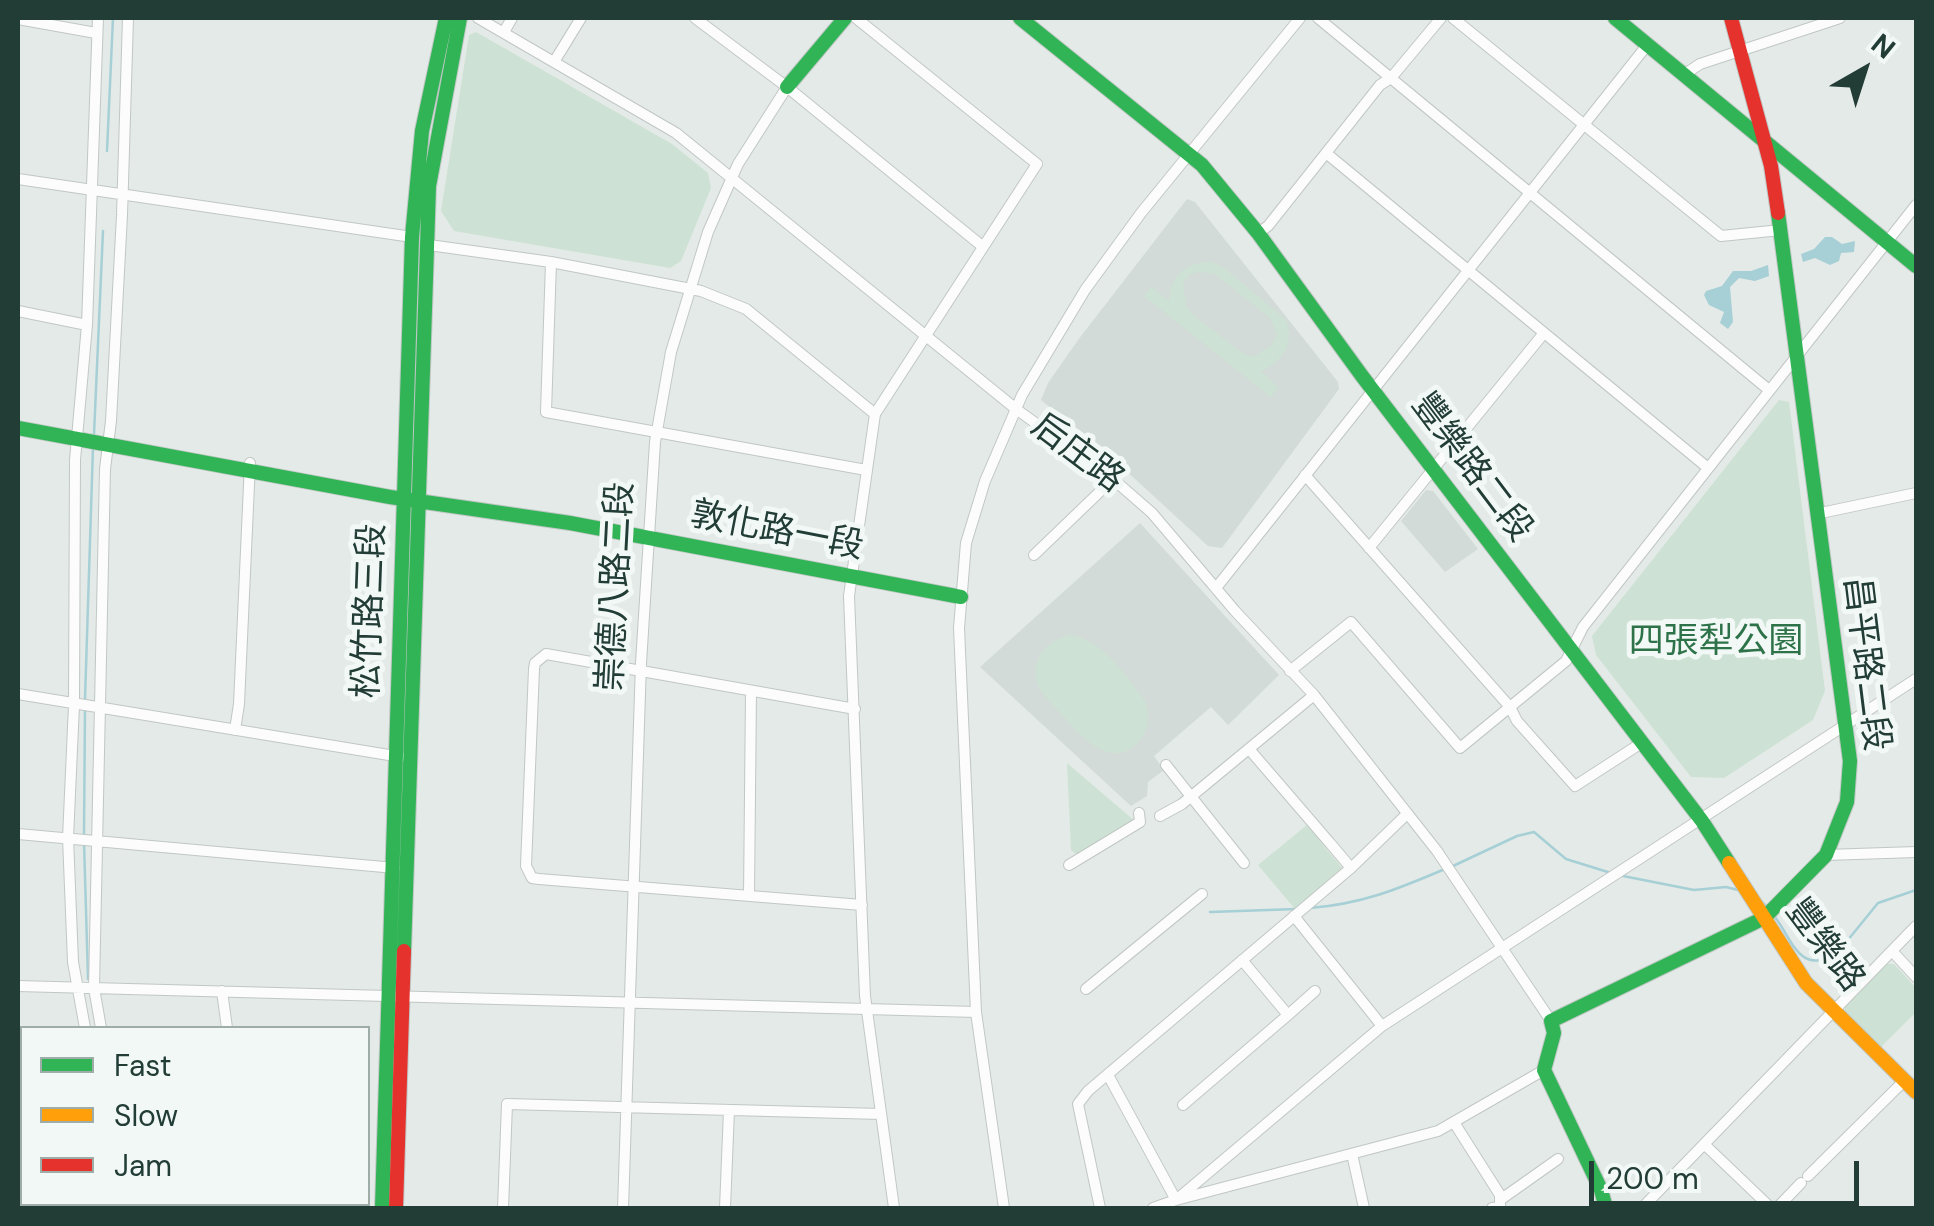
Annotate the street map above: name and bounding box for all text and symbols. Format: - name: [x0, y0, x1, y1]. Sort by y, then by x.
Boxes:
- north arrow: [1814, 20, 1914, 120]
- text: N: [1864, 25, 1903, 67]
- street label: 豐樂路二段: [1402, 385, 1540, 551]
- street label: 后庄路: [1022, 406, 1132, 502]
- street label: 崇德八路二段: [591, 481, 643, 693]
- street label: 敦化路一段: [687, 495, 867, 569]
- street label: 松竹路三段: [347, 523, 395, 699]
- street label: 昌平路二段: [1833, 575, 1897, 753]
- park label: 四張犁公園: [1629, 622, 1803, 664]
- street label: 豐樂路: [1776, 891, 1872, 1001]
- legend: [20, 1026, 370, 1206]
- text: Fast: [114, 1046, 172, 1085]
- text: Slow: [114, 1096, 178, 1135]
- scale bar: [1594, 1141, 1864, 1203]
- text: Jam: [114, 1146, 172, 1185]
- text: 200 m: [1606, 1159, 1699, 1198]

